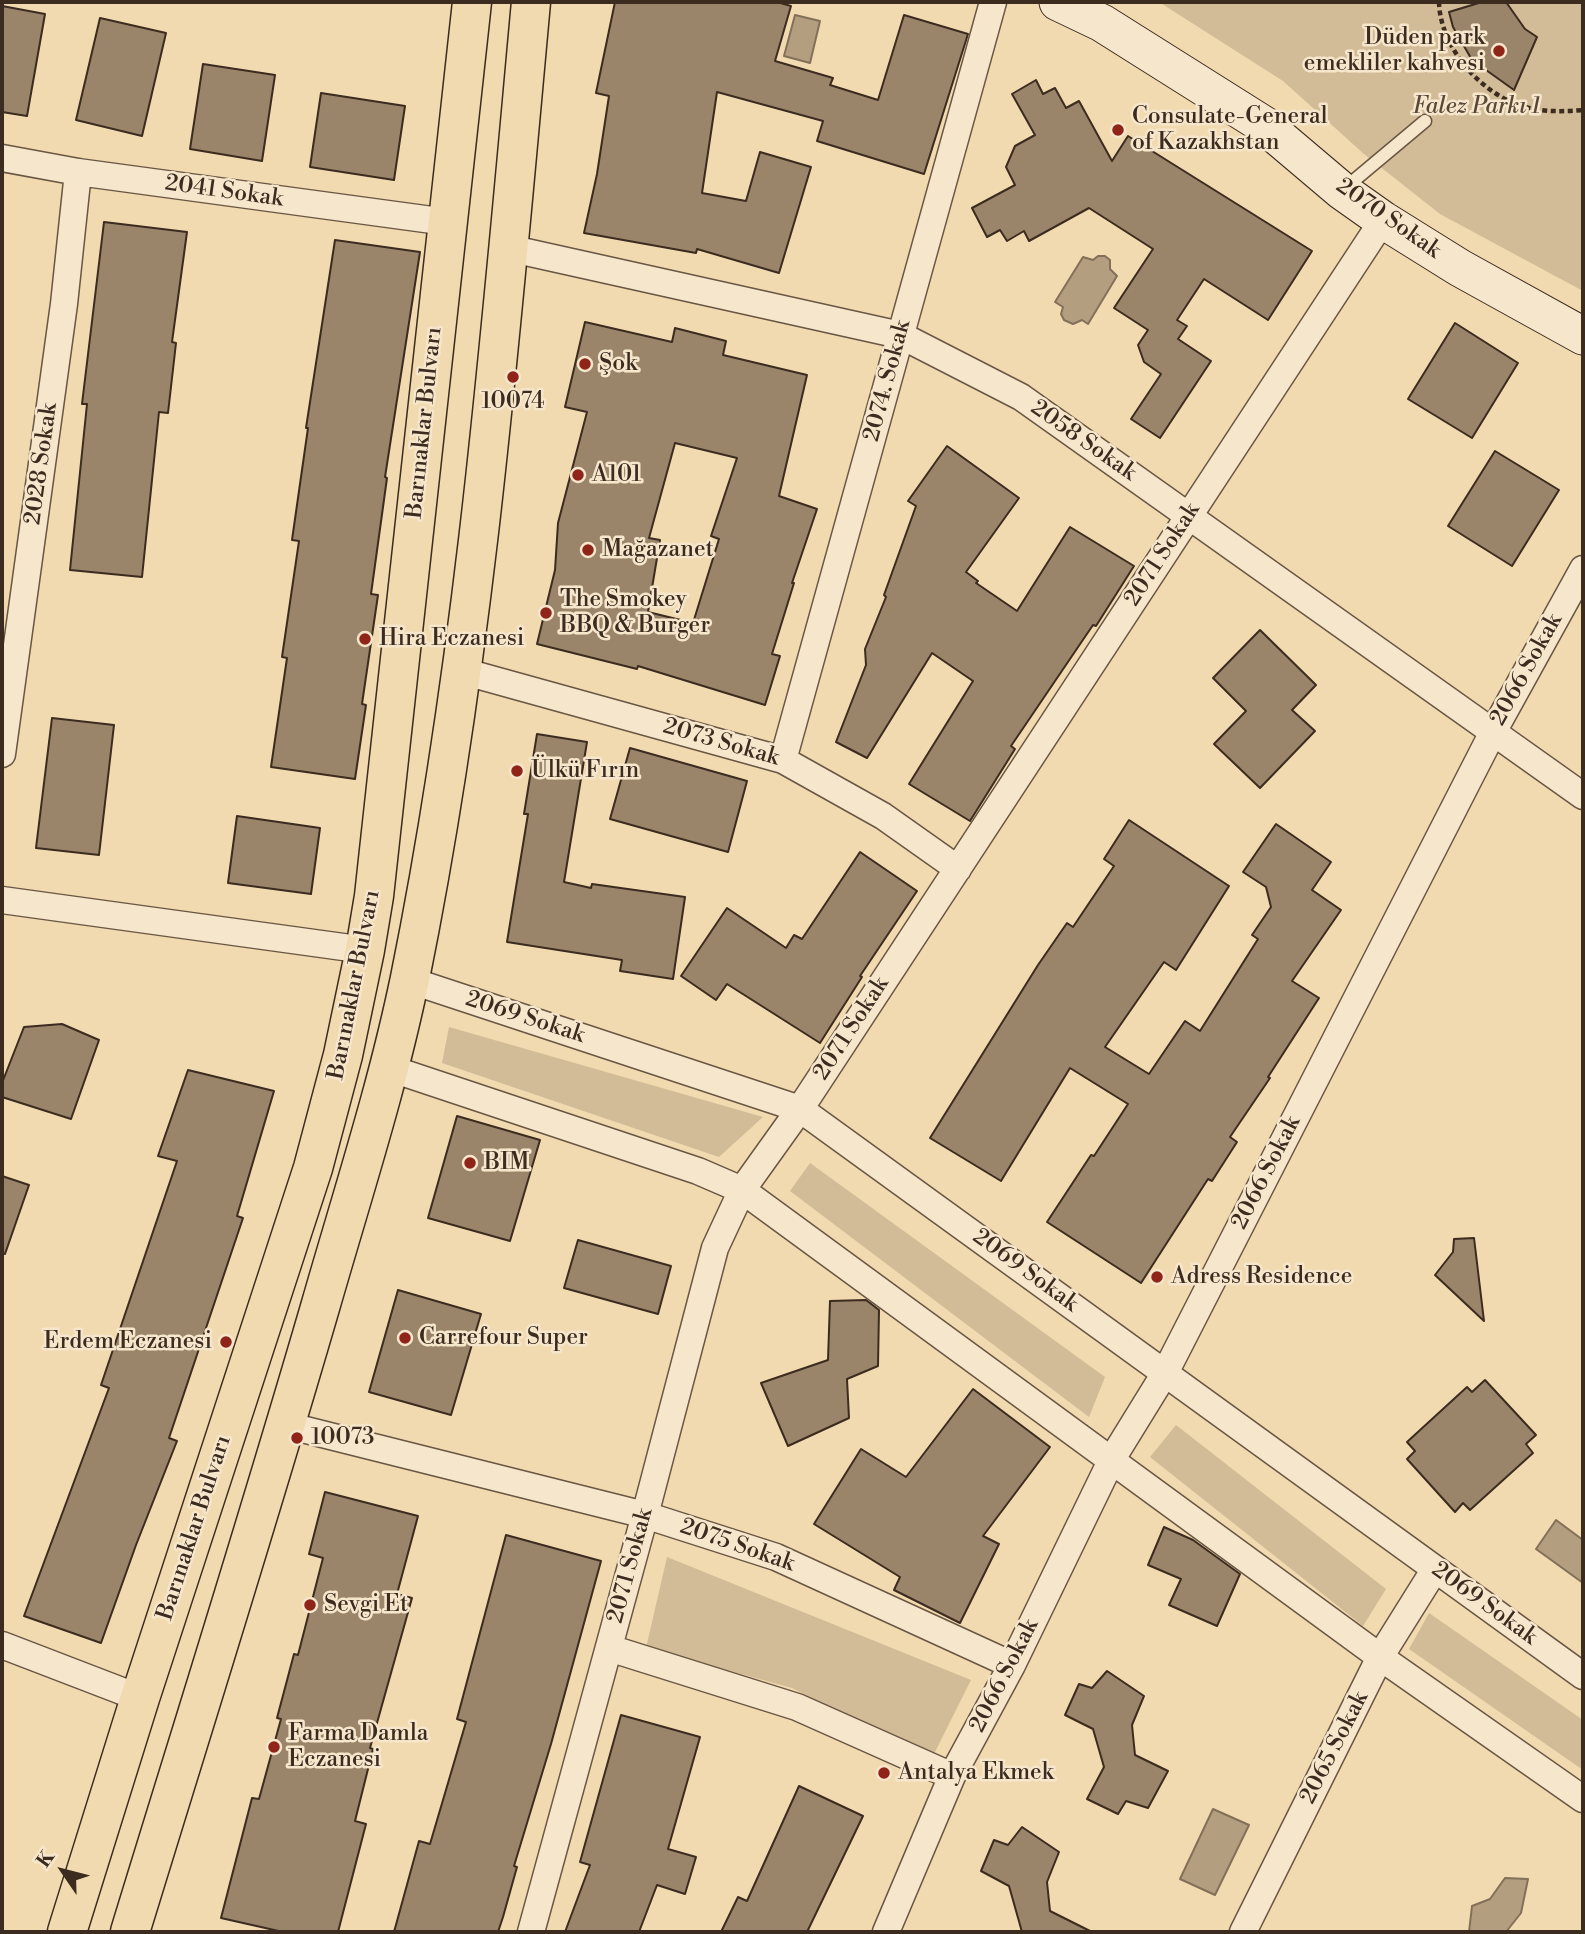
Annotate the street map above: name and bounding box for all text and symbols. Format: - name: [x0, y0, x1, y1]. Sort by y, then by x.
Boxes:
- place label: Düden park emekliler kahvesi: [1304, 24, 1485, 78]
- marker: Düden park emekliler kahvesi: [1491, 43, 1507, 59]
- park label: Falez Parkı 1: [1413, 93, 1539, 121]
- place label: Consulate-General of Kazakhstan: [1132, 103, 1327, 157]
- marker: Consulate-General of Kazakhstan: [1110, 122, 1126, 138]
- street label: 2041 Sokak: [163, 170, 285, 214]
- street label: 2070 Sokak: [1330, 173, 1446, 265]
- street label: 2074. Sokak: [859, 317, 917, 445]
- street label: Barınaklar Bulvarı: [401, 326, 449, 520]
- place label: Şok: [599, 350, 637, 378]
- marker: Şok: [577, 356, 593, 372]
- marker: 10074: [505, 369, 521, 385]
- place label: 10074: [481, 388, 545, 416]
- street label: 2058 Sokak: [1025, 395, 1141, 487]
- street label: 2028 Sokak: [20, 401, 64, 527]
- place label: A101: [592, 461, 641, 489]
- marker: A101: [570, 467, 586, 483]
- street label: 2071 Sokak: [1119, 498, 1207, 612]
- place label: Mağazanet: [602, 536, 714, 564]
- marker: Mağazanet: [580, 542, 596, 558]
- place label: The Smokey BBQ & Burger: [560, 586, 710, 640]
- marker: The Smokey BBQ & Burger: [538, 605, 554, 621]
- street label: 2066 Sokak: [1485, 609, 1569, 731]
- place label: Hira Eczanesi: [379, 625, 524, 653]
- marker: Hira Eczanesi: [357, 631, 373, 647]
- street label: 2073 Sokak: [660, 713, 782, 773]
- place label: Ülkü Fırın: [531, 757, 639, 785]
- marker: Ülkü Fırın: [509, 763, 525, 779]
- street label: Barınaklar Bulvarı: [323, 888, 387, 1082]
- street label: 2071 Sokak: [808, 972, 896, 1086]
- street label: 2069 Sokak: [462, 986, 588, 1050]
- street label: 2066 Sokak: [1227, 1112, 1307, 1234]
- place label: BIM: [484, 1149, 529, 1177]
- marker: BIM: [462, 1155, 478, 1171]
- street label: 2069 Sokak: [967, 1224, 1083, 1318]
- place label: Adress Residence: [1171, 1263, 1352, 1291]
- marker: Adress Residence: [1149, 1269, 1165, 1285]
- place label: Carrefour Super: [419, 1324, 588, 1352]
- place label: Erdem Eczanesi: [44, 1328, 212, 1356]
- marker: Carrefour Super: [397, 1330, 413, 1346]
- marker: Erdem Eczanesi: [218, 1334, 234, 1350]
- place label: 10073: [311, 1424, 375, 1452]
- marker: 10073: [289, 1430, 305, 1446]
- street label: Barınaklar Bulvarı: [152, 1432, 238, 1624]
- street label: 2071 Sokak: [602, 1506, 660, 1626]
- street label: 2075 Sokak: [676, 1514, 798, 1578]
- street label: 2069 Sokak: [1426, 1557, 1542, 1651]
- place label: Sevgi Et: [324, 1591, 408, 1619]
- marker: Sevgi Et: [302, 1597, 318, 1613]
- street label: 2066 Sokak: [965, 1615, 1045, 1737]
- street label: 2065 Sokak: [1295, 1687, 1375, 1809]
- place label: Farma Damla Eczanesi: [288, 1720, 428, 1774]
- marker: Farma Damla Eczanesi: [266, 1739, 282, 1755]
- place label: Antalya Ekmek: [898, 1759, 1054, 1787]
- marker: Antalya Ekmek: [876, 1765, 892, 1781]
- north arrow: [28, 1836, 98, 1906]
- text: K: [32, 1846, 60, 1872]

